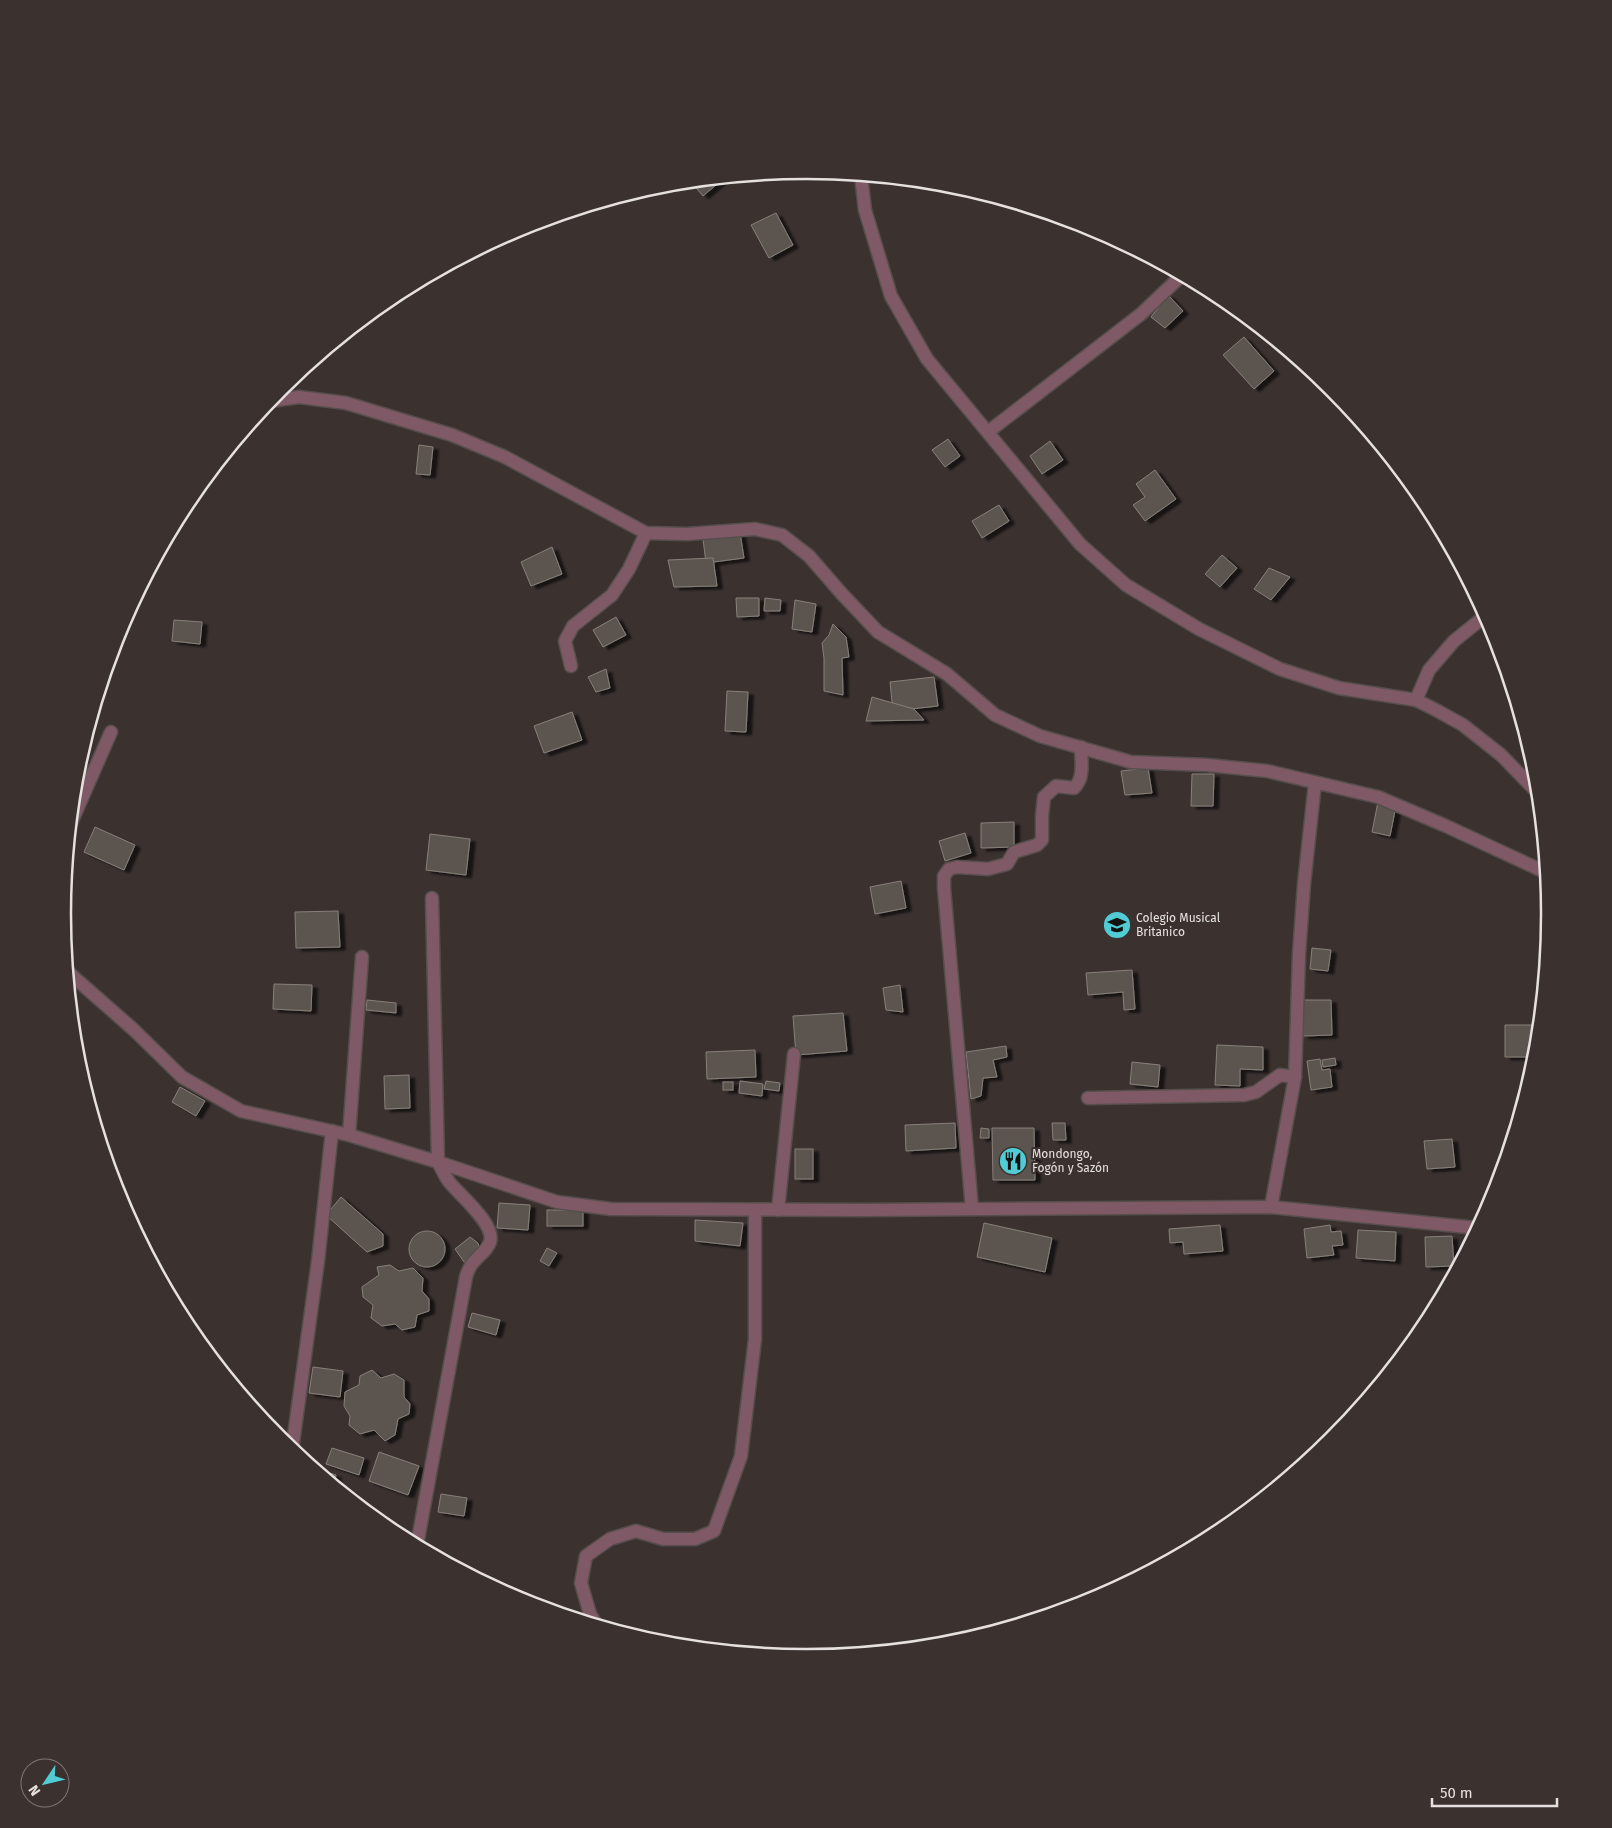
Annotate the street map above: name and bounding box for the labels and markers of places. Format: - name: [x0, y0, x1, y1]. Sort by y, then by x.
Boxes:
- school or university icon: Colegio Musical Britanico: [1102, 910, 1132, 940]
- place label: Colegio Musical Britanico: [1136, 911, 1221, 939]
- restaurant icon: Mondongo, Fogón y Sazón: [998, 1146, 1028, 1176]
- place label: Mondongo, Fogón y Sazón: [1032, 1147, 1109, 1175]

